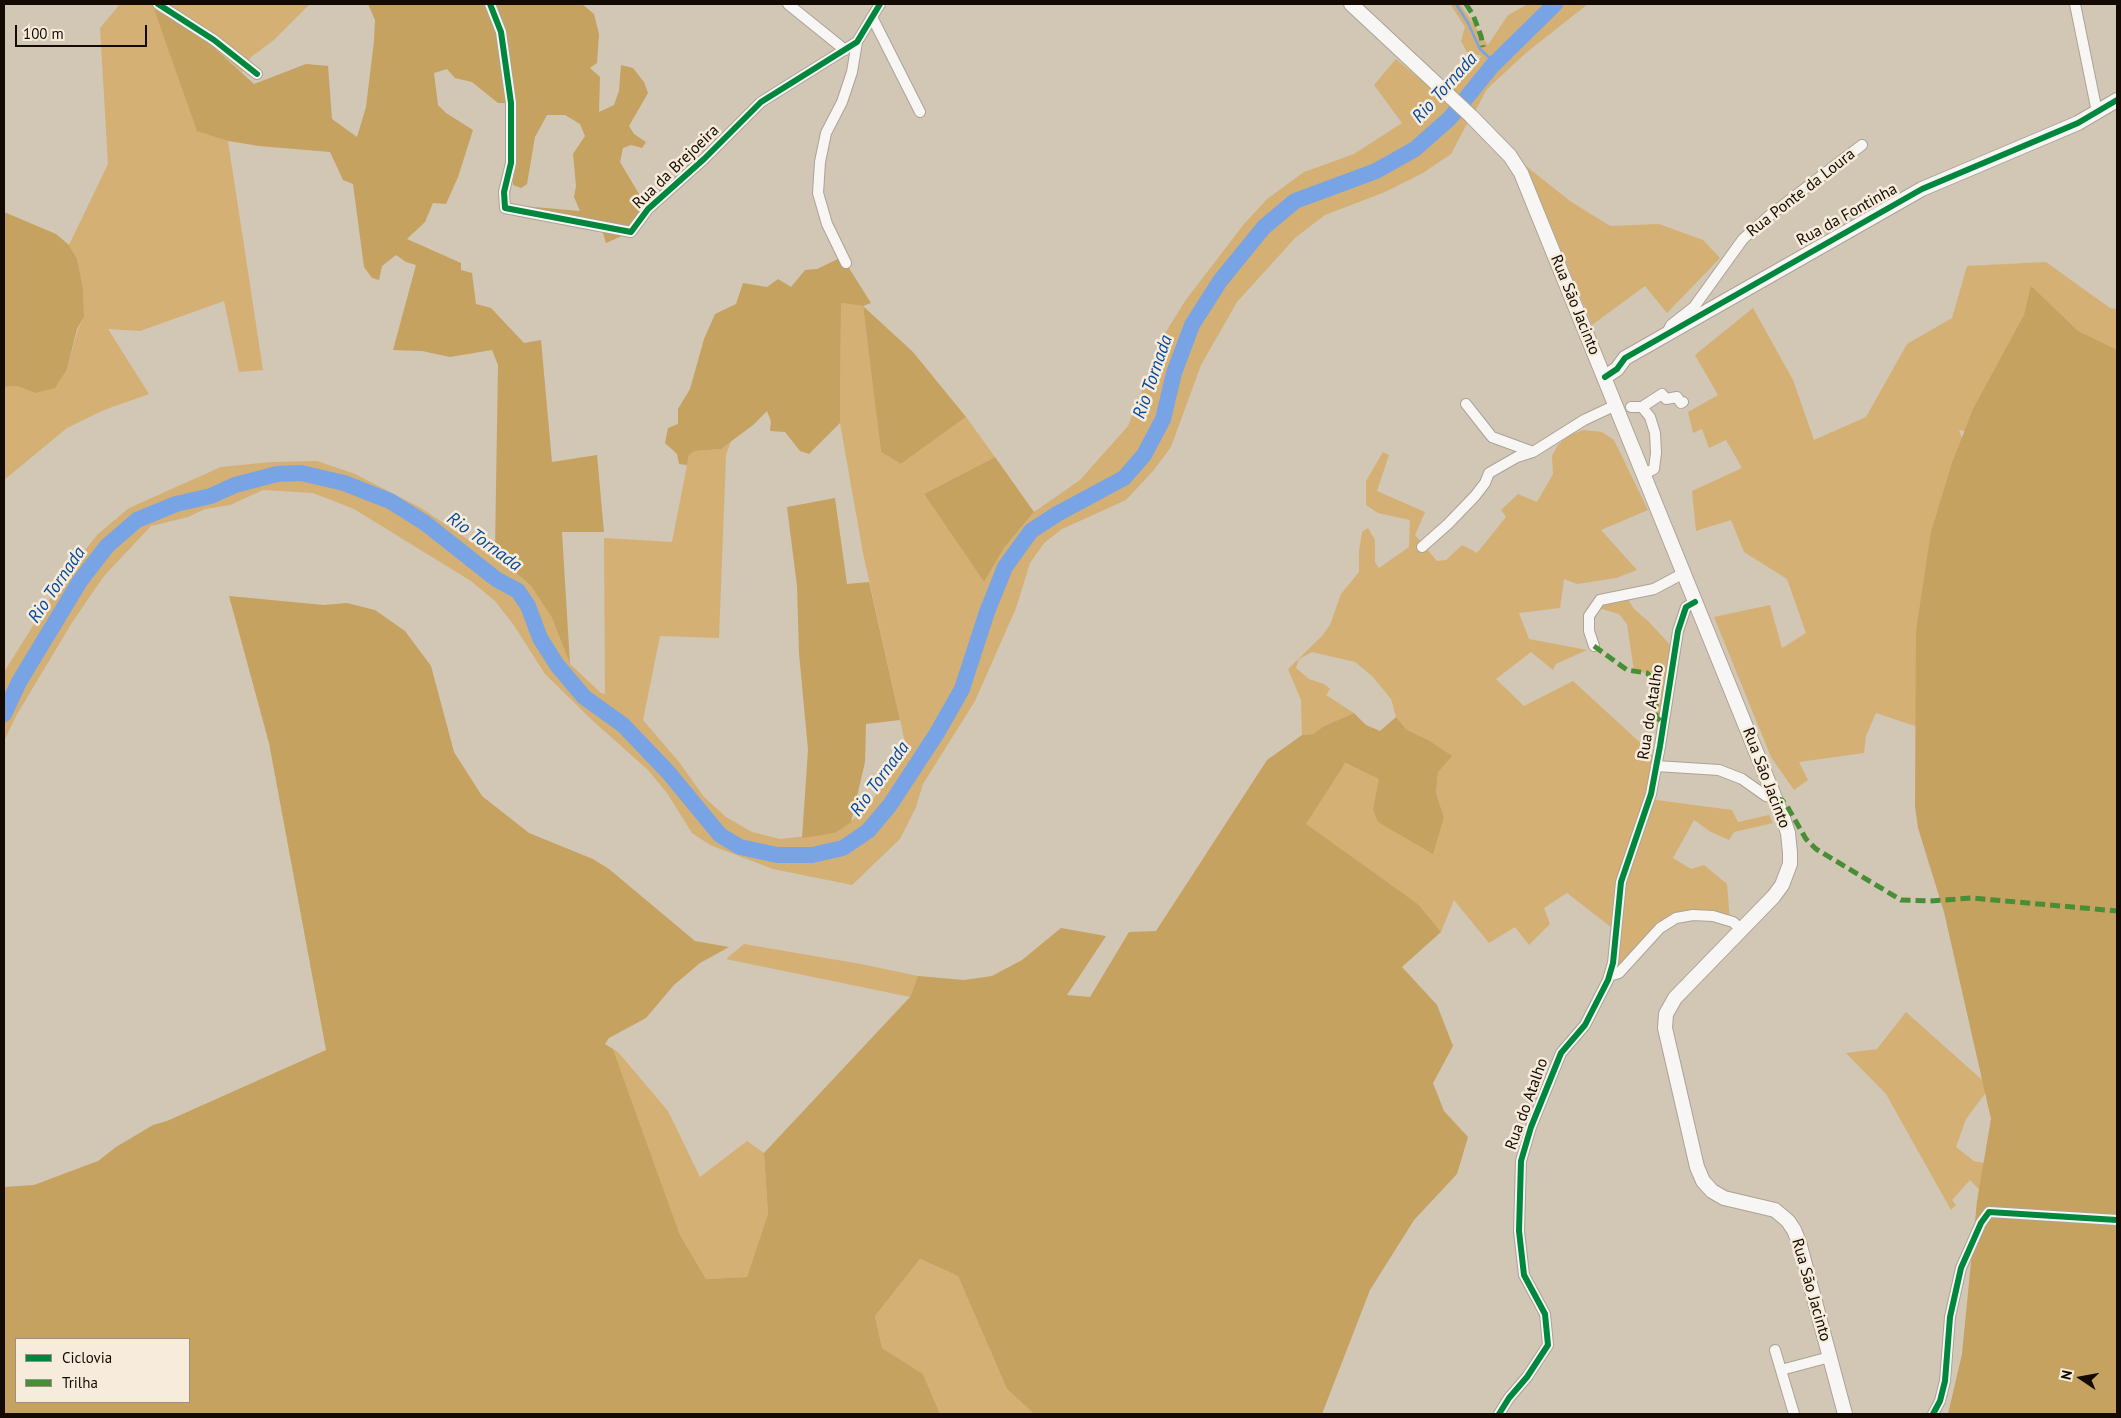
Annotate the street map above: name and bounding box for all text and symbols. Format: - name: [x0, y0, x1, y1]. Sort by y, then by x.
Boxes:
- scale bar: [18, 15, 150, 47]
- text: 100 m: [23, 24, 64, 43]
- water label: Rio Tornada: [1408, 48, 1482, 128]
- street label: Rua da Brejoeira: [629, 121, 723, 213]
- street label: Rua Ponte da Loura: [1743, 145, 1859, 241]
- street label: Rua da Fontinha: [1793, 180, 1901, 250]
- street label: Rua São Jacinto: [1546, 252, 1604, 358]
- water label: Rio Tornada: [1129, 332, 1177, 422]
- water label: Rio Tornada: [443, 508, 525, 576]
- water label: Rio Tornada: [24, 543, 90, 627]
- street label: Rua do Atalho: [1634, 663, 1668, 761]
- street label: Rua São Jacinto: [1738, 725, 1794, 831]
- water label: Rio Tornada: [846, 738, 914, 820]
- street label: Rua do Atalho: [1502, 1056, 1552, 1152]
- street label: Rua São Jacinto: [1787, 1236, 1835, 1344]
- legend: [15, 1338, 190, 1403]
- text: Ciclovia: [62, 1348, 112, 1367]
- north arrow: [2056, 1353, 2106, 1403]
- text: N: [2057, 1369, 2076, 1381]
- text: Trilha: [62, 1373, 98, 1392]

